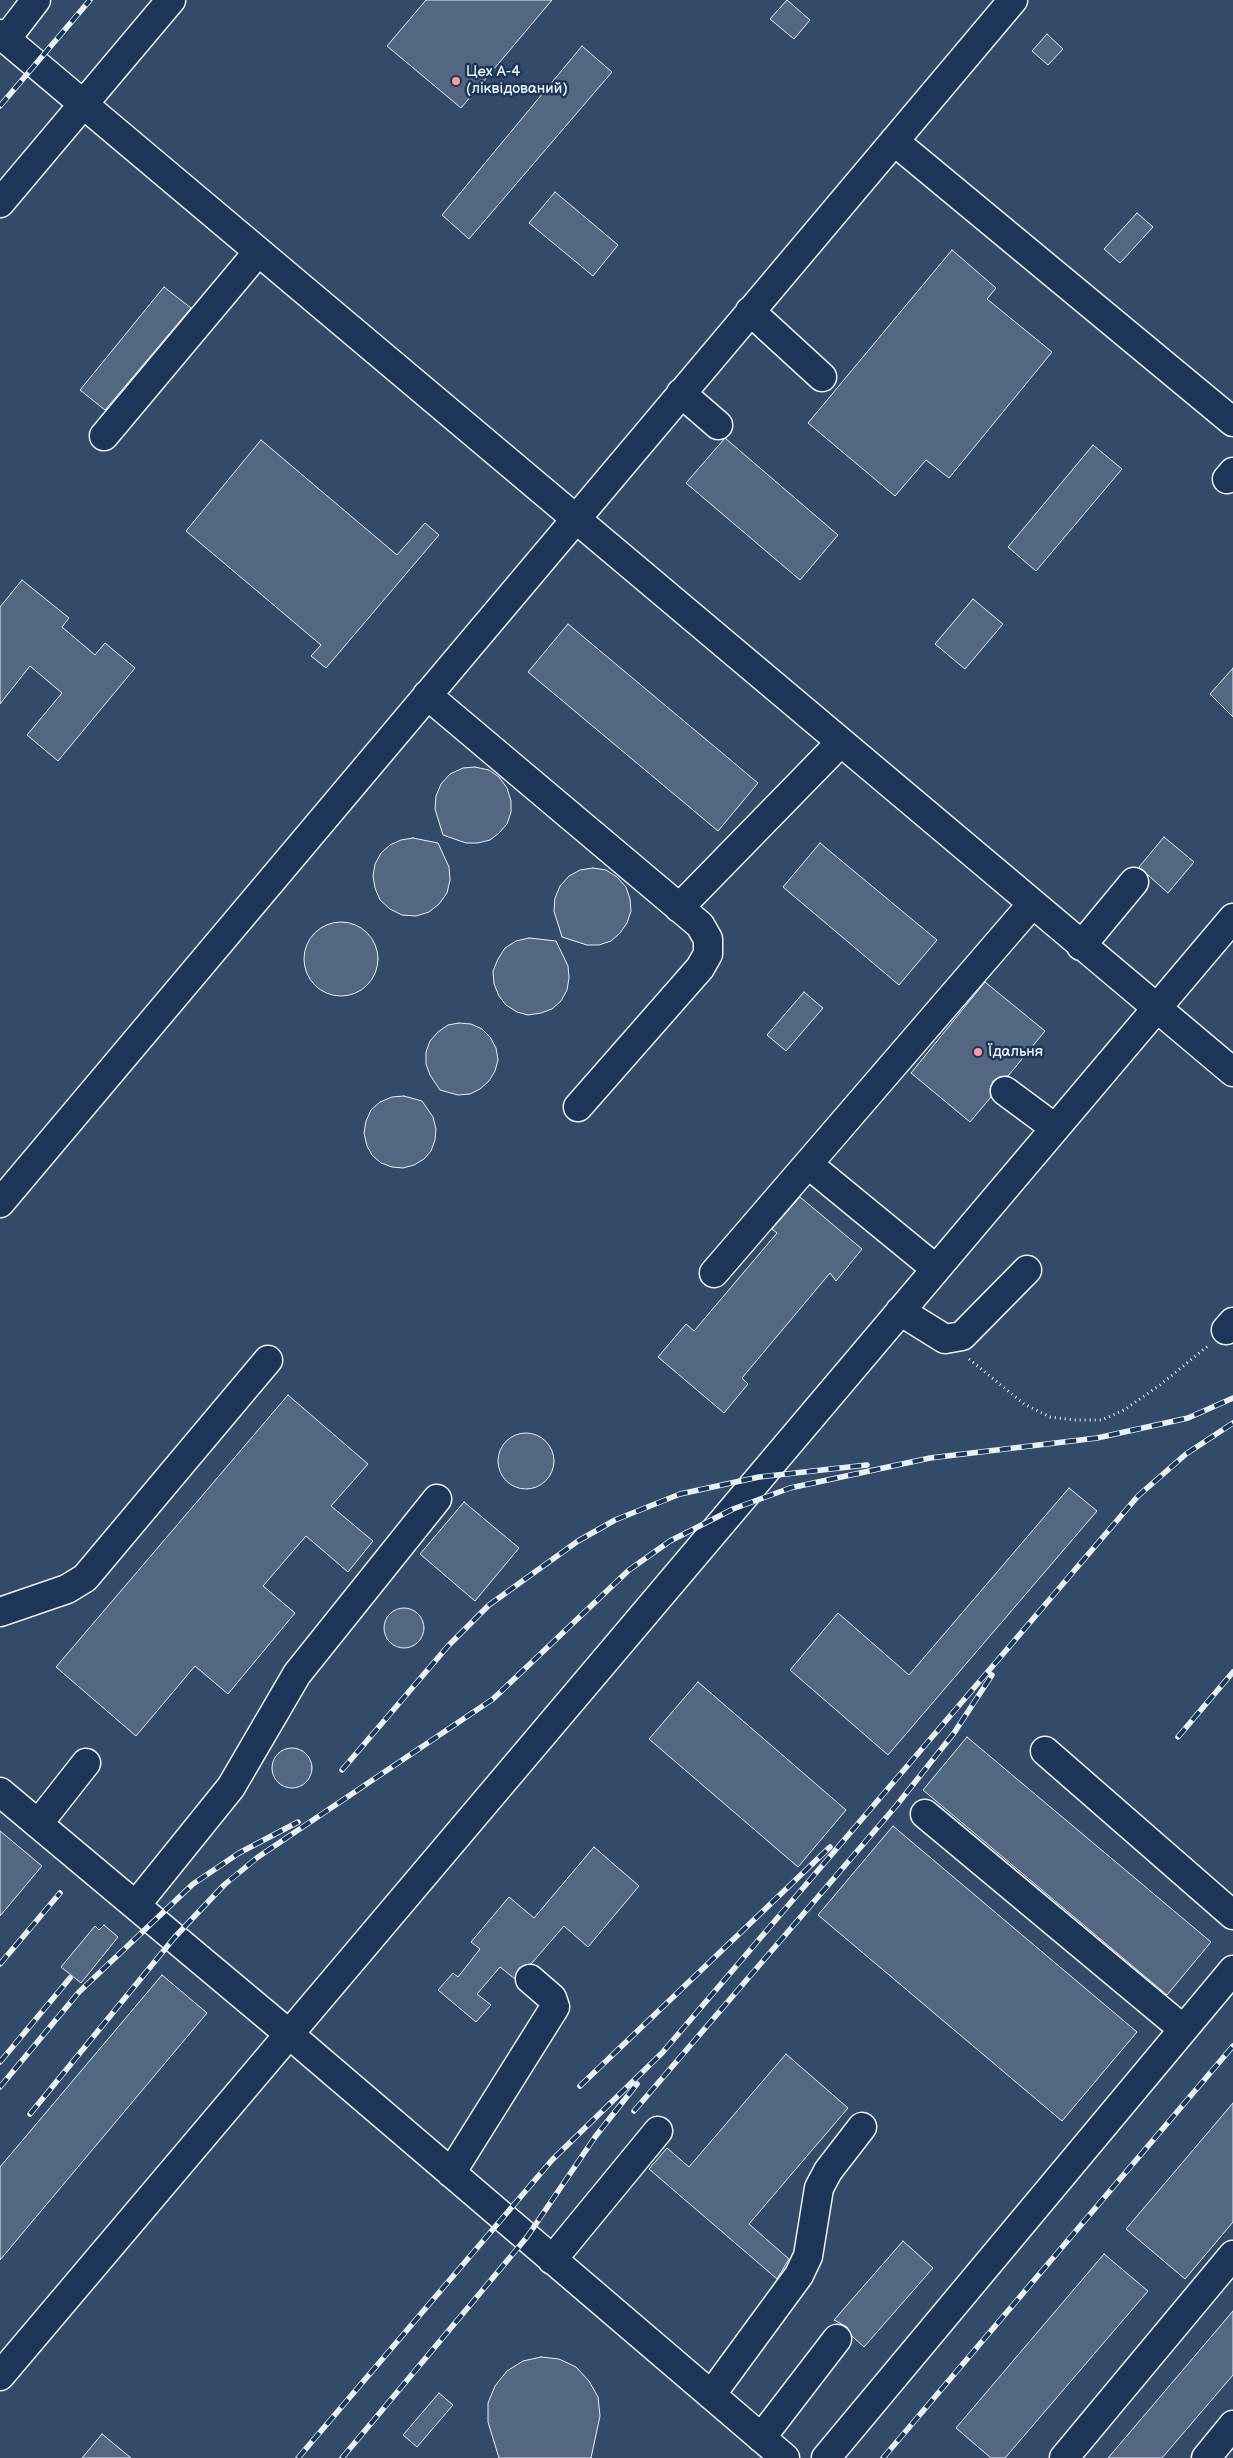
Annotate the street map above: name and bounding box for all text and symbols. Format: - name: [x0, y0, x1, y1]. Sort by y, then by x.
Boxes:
- place label: Цех А-4 (ліквідований): [466, 63, 568, 98]
- marker: Цех А-4 (ліквідований): [450, 75, 462, 87]
- place label: Їдальня: [988, 1043, 1043, 1061]
- marker: Їдальня: [972, 1046, 984, 1058]

